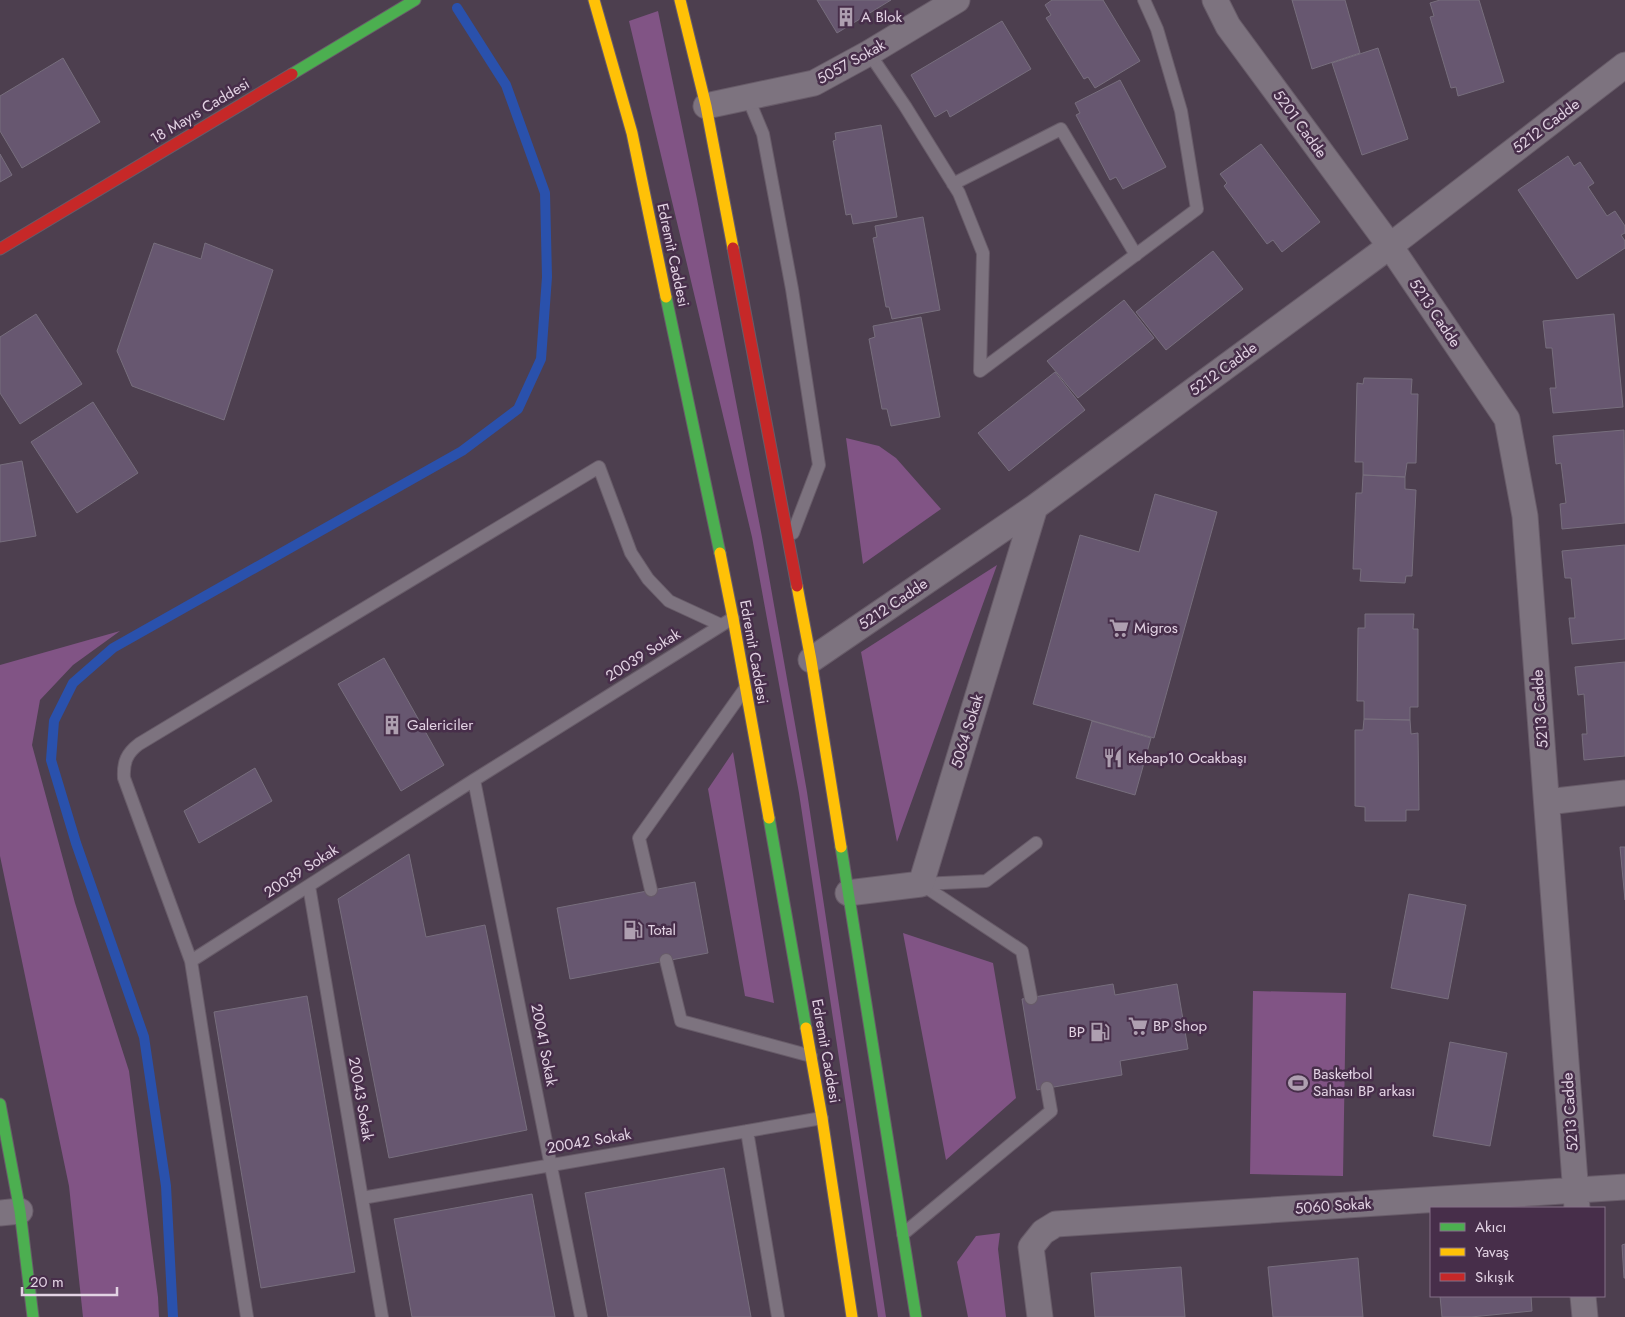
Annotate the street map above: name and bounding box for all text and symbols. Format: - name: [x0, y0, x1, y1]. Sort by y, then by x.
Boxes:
- building icon: A Blok: [835, 6, 857, 28]
- place label: A Blok: [861, 6, 902, 28]
- street label: 5057 Sokak: [813, 34, 890, 90]
- street label: 18 Mayıs Caddesi: [146, 73, 254, 149]
- street label: 5201 Cadde: [1268, 85, 1332, 163]
- street label: 5212 Cadde: [1508, 93, 1584, 159]
- street label: Edremit Caddesi: [651, 201, 695, 309]
- street label: 5213 Cadde: [1404, 274, 1466, 352]
- street label: 5212 Cadde: [1185, 337, 1262, 401]
- street label: 5212 Cadde: [854, 573, 932, 635]
- street label: Edremit Caddesi: [734, 598, 774, 706]
- supermarket icon: Migros: [1108, 617, 1130, 639]
- place label: Migros: [1134, 617, 1178, 639]
- street label: 20039 Sokak: [601, 623, 685, 687]
- street label: 5213 Cadde: [1526, 669, 1554, 749]
- street label: 5064 Sokak: [945, 691, 989, 771]
- building icon: Galericiler: [381, 714, 403, 736]
- place label: Galericiler: [407, 714, 474, 736]
- restaurant icon: Kebap10 Ocakbaşı: [1102, 747, 1124, 769]
- place label: Kebap10 Ocakbaşı: [1128, 747, 1247, 769]
- street label: 20039 Sokak: [259, 838, 343, 903]
- fuel station icon: Total: [622, 919, 644, 941]
- place label: Total: [648, 919, 676, 941]
- street label: Edremit Caddesi: [806, 997, 846, 1105]
- street label: 20041 Sokak: [525, 1002, 563, 1088]
- supermarket icon: BP Shop: [1127, 1015, 1149, 1037]
- place label: BP Shop: [1153, 1015, 1207, 1037]
- place label: BP: [1068, 1021, 1085, 1043]
- fuel station icon: BP: [1089, 1021, 1111, 1043]
- street label: 20043 Sokak: [343, 1055, 379, 1143]
- place label: Basketbol Sahası BP arkası: [1313, 1063, 1415, 1102]
- sports icon: Basketbol Sahası BP arkası: [1287, 1072, 1309, 1094]
- street label: 5213 Cadde: [1556, 1072, 1584, 1152]
- street label: 20042 Sokak: [545, 1123, 633, 1159]
- street label: 5060 Sokak: [1294, 1192, 1372, 1220]
- legend: [1430, 1207, 1605, 1297]
- text: Akıcı: [1475, 1216, 1506, 1238]
- text: Yavaş: [1475, 1241, 1509, 1263]
- scale bar: [22, 1264, 118, 1296]
- text: Sıkışık: [1475, 1266, 1515, 1288]
- text: 20 m: [30, 1271, 64, 1293]

